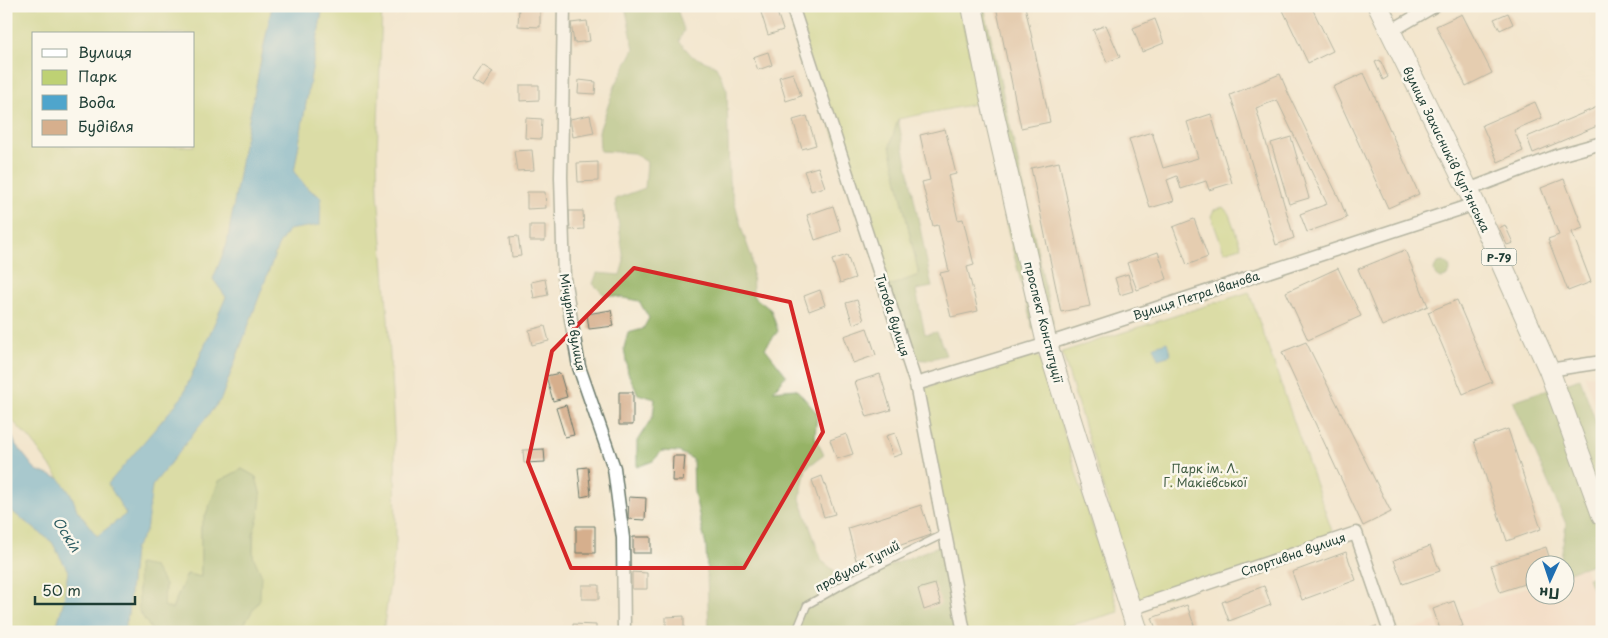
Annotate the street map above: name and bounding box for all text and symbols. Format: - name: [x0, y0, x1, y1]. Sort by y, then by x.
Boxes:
- legend: [32, 32, 195, 148]
- text: Вулиця: [78, 40, 132, 63]
- street label: вулиця Захисників Куп'янська: [1399, 63, 1495, 235]
- text: Парк: [78, 64, 117, 87]
- text: Вода: [78, 90, 116, 113]
- text: Будівля: [78, 114, 134, 137]
- road number: Р-79: [1482, 248, 1516, 266]
- street label: проспект Конституції: [1020, 259, 1068, 386]
- street label: Вулиця Петра Іванова: [1130, 266, 1262, 324]
- street label: Титова вулиця: [871, 271, 915, 359]
- street label: Мічуріна вулиця: [556, 272, 590, 372]
- park label: Парк ім. Л. Г. Макієвської: [1163, 459, 1247, 491]
- water label: Оскіл: [48, 512, 86, 556]
- street label: Спортивна вулиця: [1238, 528, 1348, 580]
- street label: провулок Тупий: [811, 536, 903, 596]
- north arrow: [1526, 556, 1576, 606]
- scale bar: [35, 573, 135, 605]
- text: 50 m: [42, 578, 81, 601]
- text: Пн: [1539, 582, 1560, 604]

